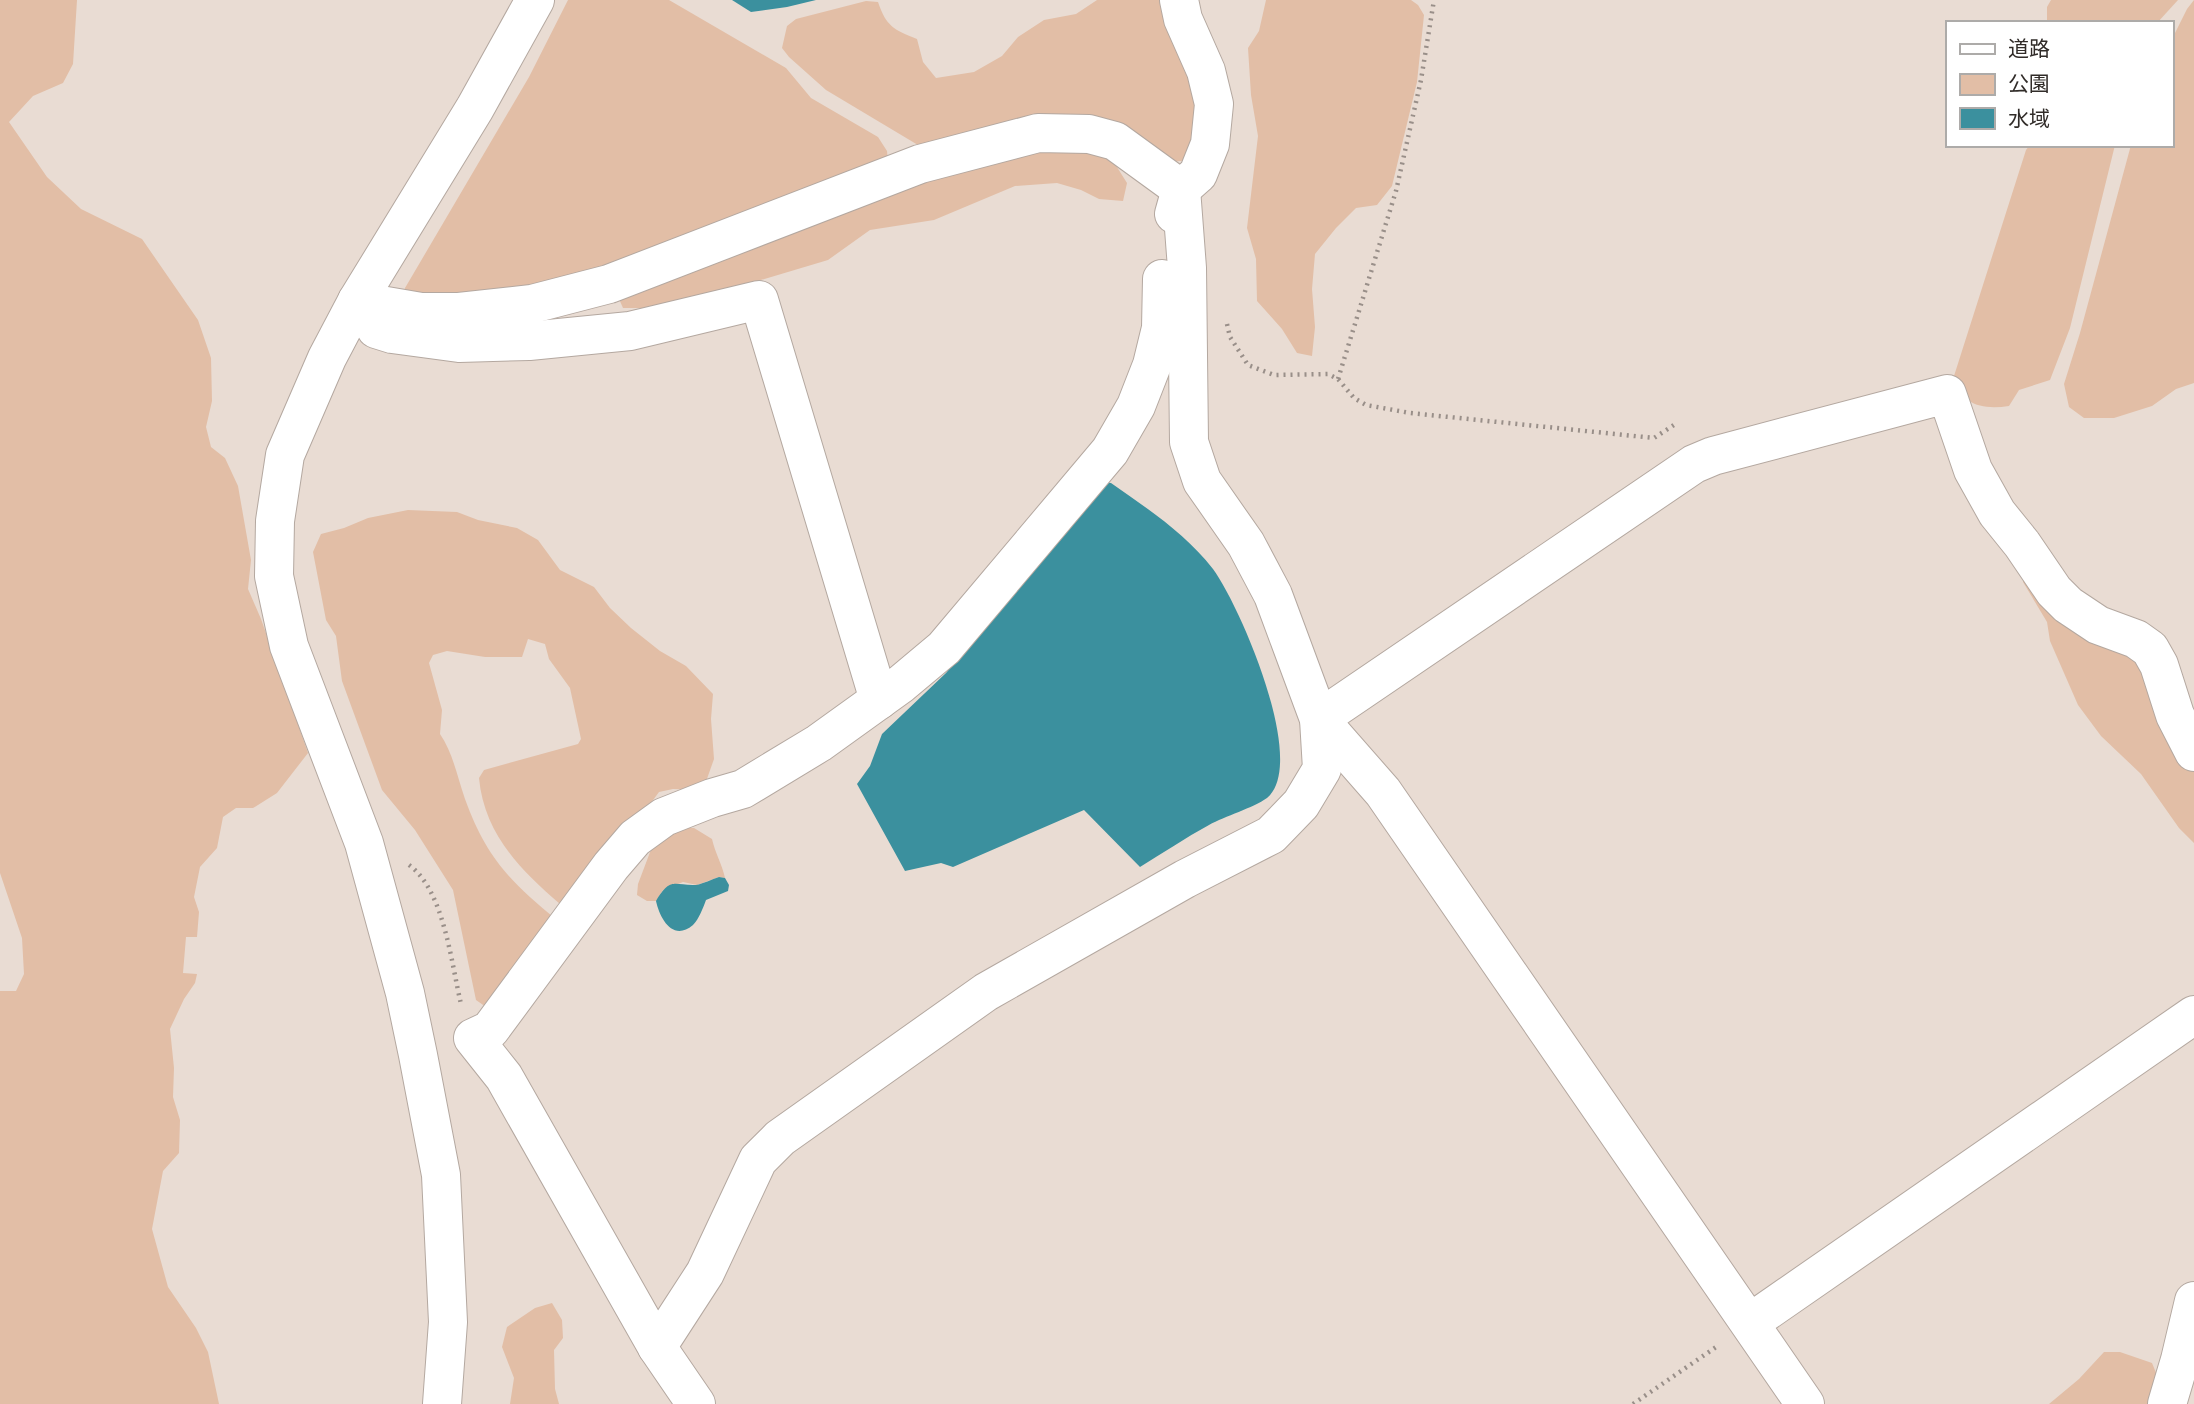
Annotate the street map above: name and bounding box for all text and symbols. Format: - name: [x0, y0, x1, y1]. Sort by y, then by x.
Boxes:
- legend: [1946, 21, 2173, 147]
- text: 道路: [2008, 36, 2050, 61]
- text: 公園: [2008, 71, 2050, 96]
- text: 水域: [2008, 106, 2050, 131]

